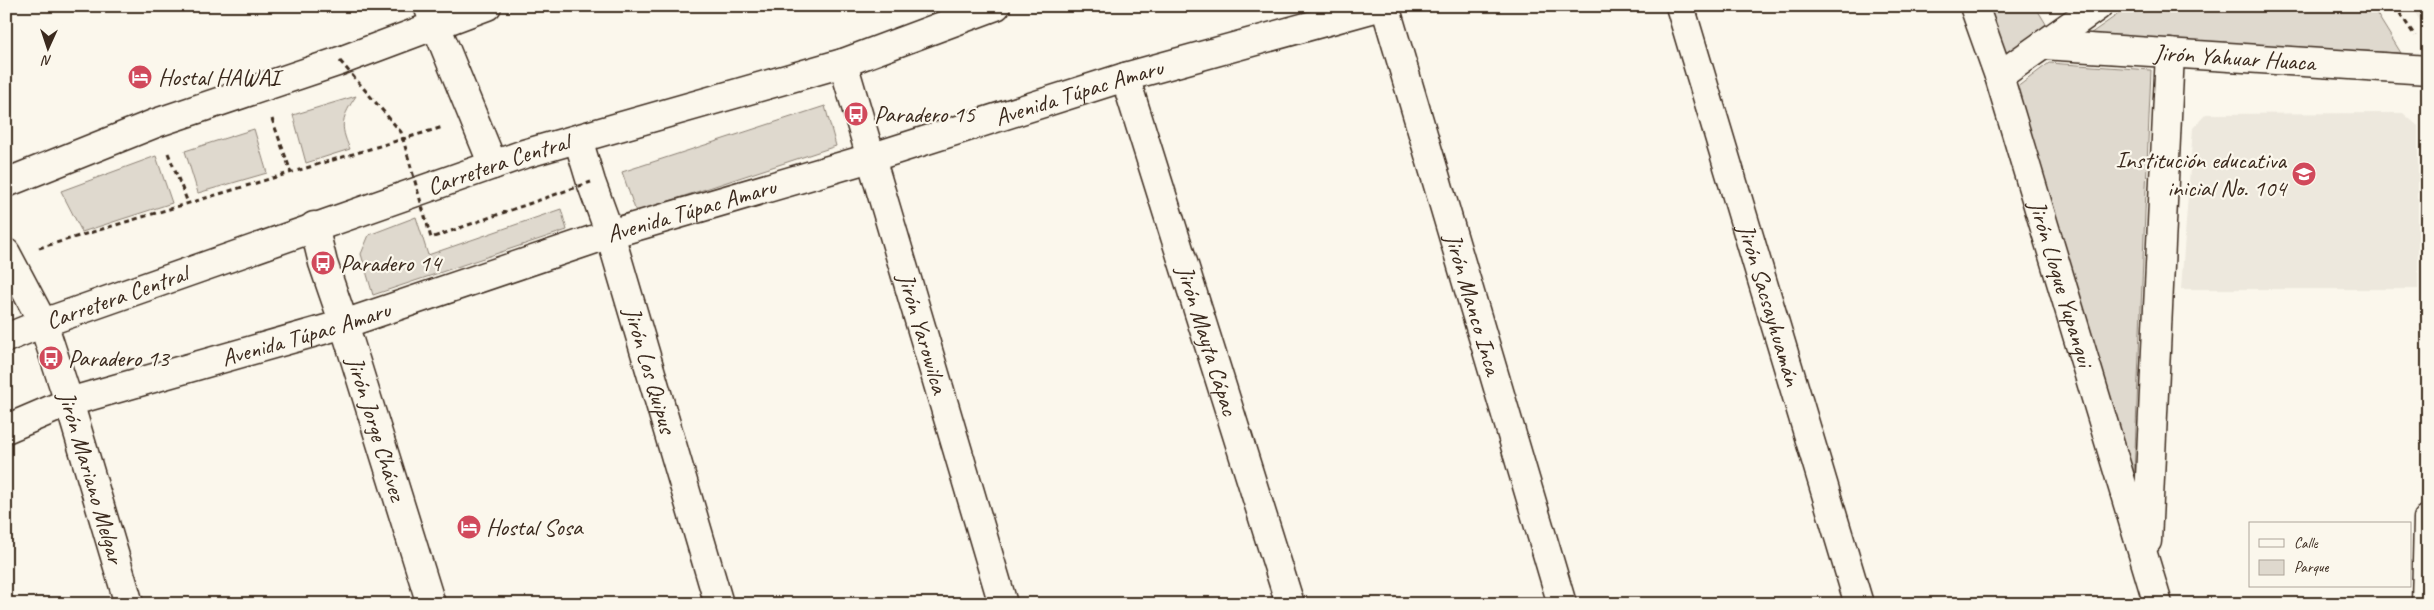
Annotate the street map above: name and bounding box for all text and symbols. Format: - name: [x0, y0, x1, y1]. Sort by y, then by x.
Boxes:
- north arrow: [22, 22, 72, 72]
- street label: Jirón Yahuar Huaca: [2152, 37, 2318, 78]
- text: N: [40, 52, 52, 69]
- street label: Avenida Túpac Amaru: [991, 52, 1168, 132]
- place label: Hostal HAWAI: [158, 62, 284, 92]
- hotel icon: Hostal HAWAI: [127, 64, 153, 90]
- place label: Paradero 15: [874, 99, 976, 129]
- bus stop icon: Paradero 15: [843, 101, 869, 127]
- street label: Carretera Central: [423, 126, 576, 202]
- place label: Institución educativa inicial No. 104: [2115, 145, 2288, 203]
- school or university icon: Institución educativa inicial No. 104: [2291, 161, 2317, 187]
- street label: Avenida Túpac Amaru: [603, 171, 781, 249]
- street label: Jirón Lloque Yupanqui: [2022, 196, 2101, 372]
- street label: Jirón Sacsayhuamán: [1731, 220, 1808, 390]
- street label: Jirón Manco Inca: [1438, 229, 1509, 381]
- place label: Paradero 14: [340, 248, 443, 278]
- bus stop icon: Paradero 14: [310, 250, 336, 276]
- street label: Carretera Central: [42, 257, 195, 336]
- street label: Jirón Mayta Cápac: [1170, 261, 1245, 420]
- street label: Jirón Yarowilca: [891, 269, 955, 398]
- street label: Avenida Túpac Amaru: [218, 294, 396, 373]
- street label: Jirón Los Quipus: [617, 302, 684, 439]
- place label: Paradero 13: [68, 343, 171, 373]
- bus stop icon: Paradero 13: [38, 345, 64, 371]
- street label: Jirón Jorge Chávez: [340, 352, 414, 506]
- street label: Jirón Mariano Melgar: [51, 387, 132, 569]
- place label: Hostal Sosa: [486, 512, 584, 542]
- hotel icon: Hostal Sosa: [456, 514, 482, 540]
- legend: [2249, 522, 2412, 588]
- text: Calle: [2294, 534, 2319, 553]
- text: Parque: [2294, 558, 2330, 577]

